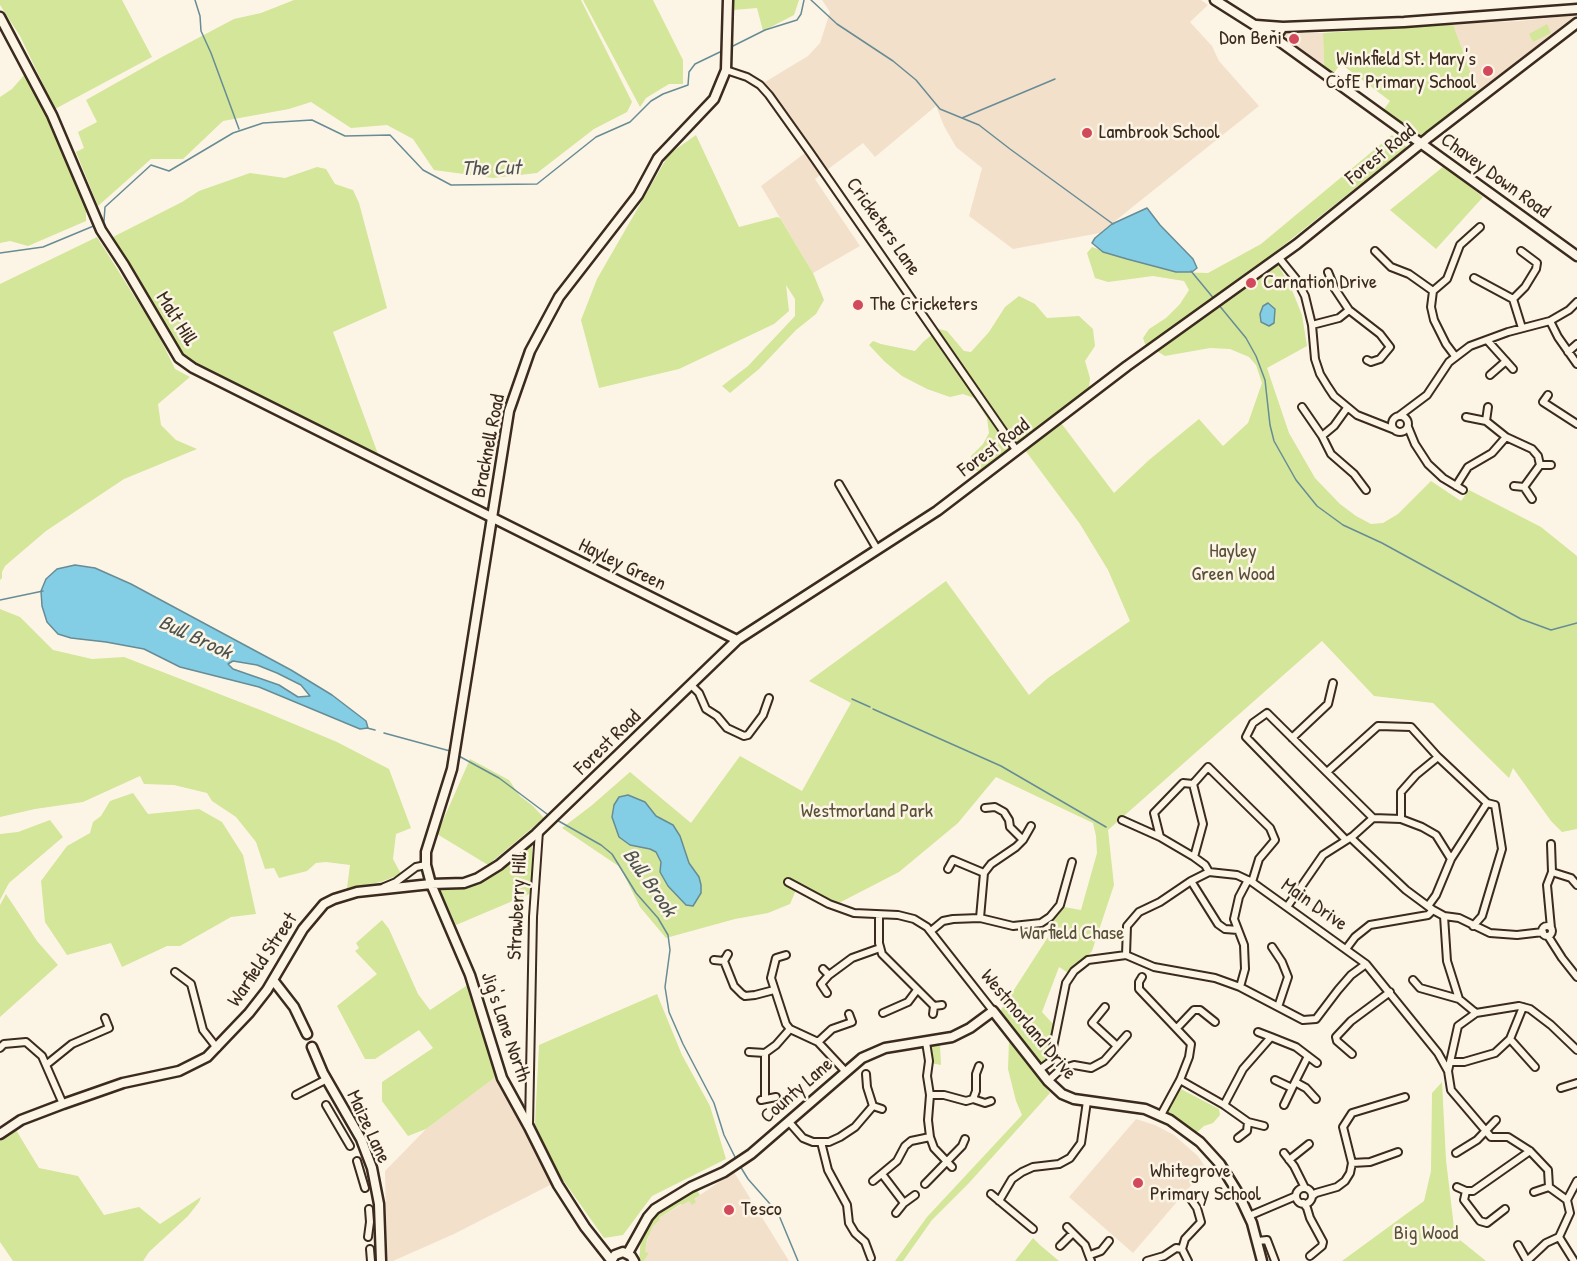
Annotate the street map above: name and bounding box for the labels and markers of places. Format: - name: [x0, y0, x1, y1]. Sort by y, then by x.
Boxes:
- place label: Don Beni: [1219, 27, 1282, 51]
- marker: Don Beni: [1287, 32, 1301, 46]
- place label: Winkfield St. Mary's CofE Primary School: [1326, 48, 1476, 95]
- marker: Winkfield St. Mary's CofE Primary School: [1481, 64, 1495, 78]
- place label: Lambrook School: [1099, 121, 1220, 145]
- marker: Lambrook School: [1080, 126, 1094, 140]
- place label: Carnation Drive: [1263, 271, 1377, 295]
- marker: Carnation Drive: [1244, 276, 1258, 290]
- place label: The Cricketers: [870, 293, 978, 317]
- marker: The Cricketers: [851, 298, 865, 312]
- place label: Whitegrove Primary School: [1150, 1160, 1261, 1207]
- marker: Whitegrove Primary School: [1131, 1176, 1145, 1190]
- place label: Tesco: [741, 1198, 782, 1222]
- marker: Tesco: [722, 1203, 736, 1217]

